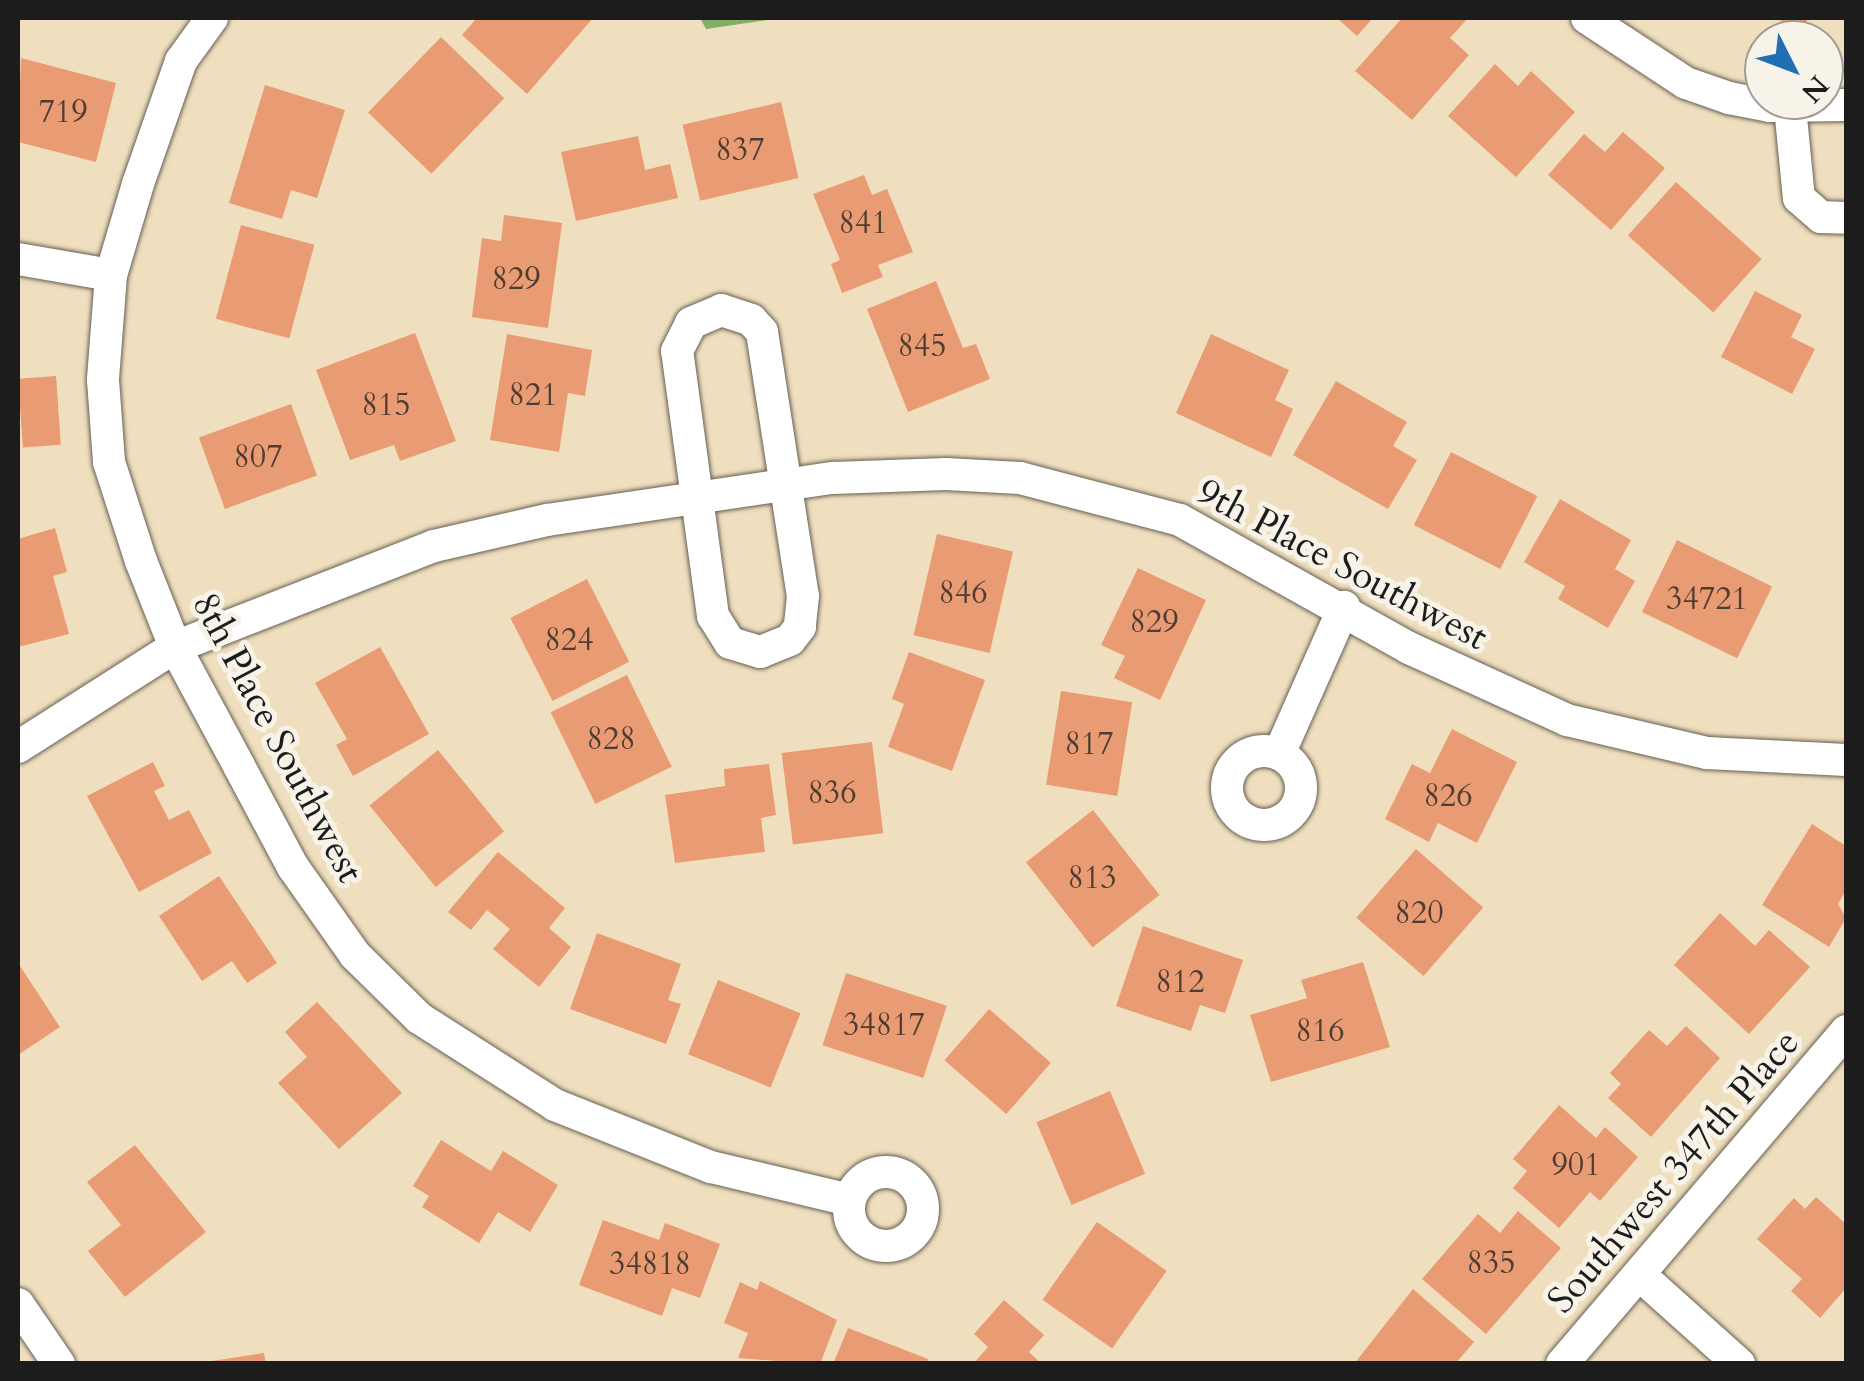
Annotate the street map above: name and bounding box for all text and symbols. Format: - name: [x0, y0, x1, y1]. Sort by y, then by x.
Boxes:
- north arrow: [1744, 20, 1844, 120]
- text: N: [1793, 67, 1837, 110]
- house number: 719: [38, 93, 88, 131]
- house number: 837: [715, 131, 765, 169]
- house number: 841: [838, 204, 888, 242]
- house number: 829: [491, 260, 541, 298]
- house number: 845: [897, 327, 947, 365]
- house number: 821: [508, 376, 558, 414]
- house number: 815: [361, 386, 411, 424]
- house number: 807: [233, 438, 283, 476]
- street label: 9th Place Southwest: [1189, 469, 1495, 661]
- house number: 846: [938, 574, 988, 612]
- house number: 34721: [1666, 580, 1748, 618]
- street label: 8th Place Southwest: [181, 585, 373, 891]
- house number: 829: [1129, 603, 1179, 641]
- house number: 824: [544, 621, 594, 659]
- house number: 828: [586, 720, 636, 758]
- house number: 817: [1064, 725, 1114, 763]
- house number: 836: [807, 774, 857, 812]
- house number: 826: [1423, 777, 1473, 815]
- house number: 813: [1067, 859, 1117, 897]
- house number: 820: [1394, 894, 1444, 932]
- house number: 812: [1155, 963, 1205, 1001]
- house number: 34817: [843, 1006, 925, 1044]
- house number: 816: [1295, 1012, 1345, 1050]
- street label: Southwest 347th Place: [1539, 1021, 1809, 1323]
- house number: 901: [1551, 1146, 1601, 1184]
- house number: 835: [1466, 1244, 1516, 1282]
- house number: 34818: [609, 1245, 691, 1283]

